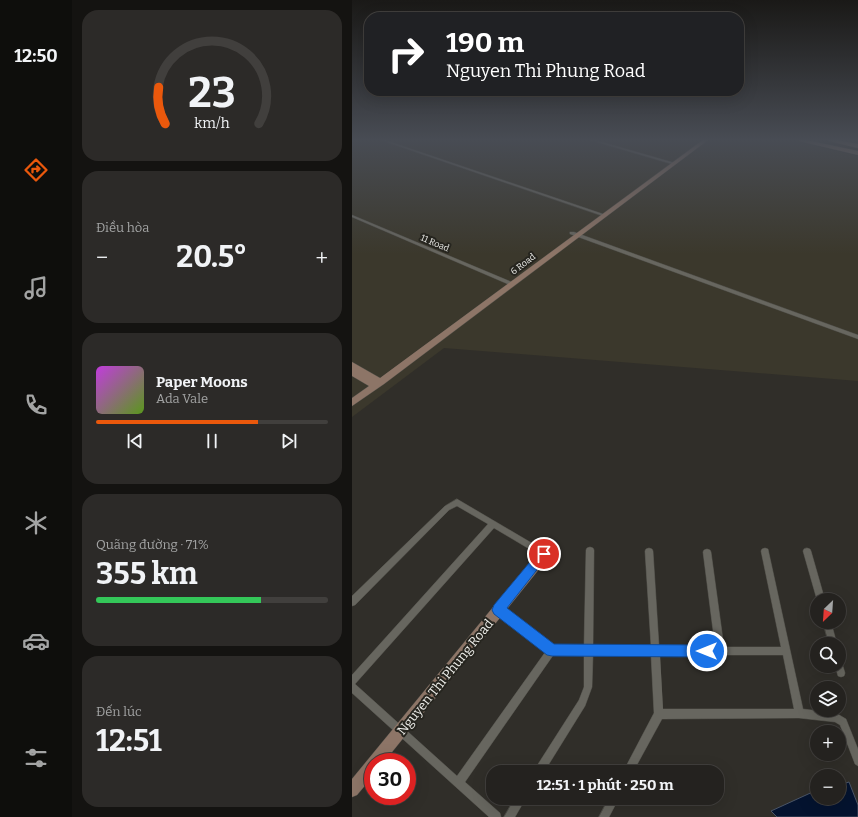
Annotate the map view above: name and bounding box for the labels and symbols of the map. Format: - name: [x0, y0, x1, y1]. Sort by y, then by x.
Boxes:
- street label: 11 Road: [419, 232, 451, 254]
- street label: 6 Road: [509, 251, 538, 276]
- pin: [527, 537, 561, 571]
- north arrow: [810, 593, 846, 629]
- street label: Nguyen Thi Phung Road: [394, 616, 496, 738]
- position arrow: [686, 630, 728, 672]
- speed limit sign: 30: [364, 753, 416, 805]

